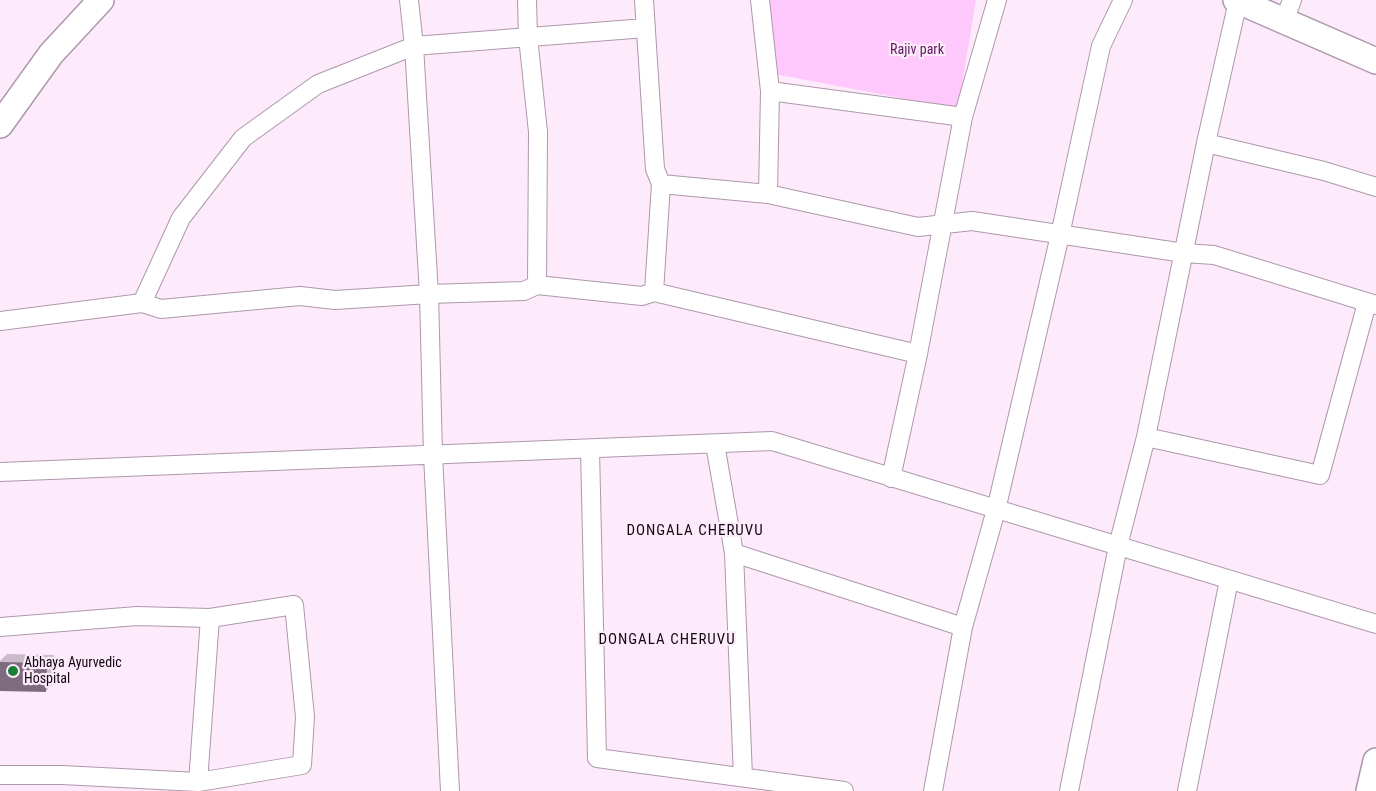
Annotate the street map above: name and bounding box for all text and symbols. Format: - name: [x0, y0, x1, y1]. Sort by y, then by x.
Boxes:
- park label: Rajiv park: [890, 42, 944, 58]
- district label: DONGALA CHERUVU: [625, 522, 765, 540]
- district label: DONGALA CHERUVU: [597, 631, 737, 649]
- place label: Abhaya Ayurvedic Hospital: [24, 655, 122, 688]
- marker: Abhaya Ayurvedic Hospital: [6, 664, 20, 678]

